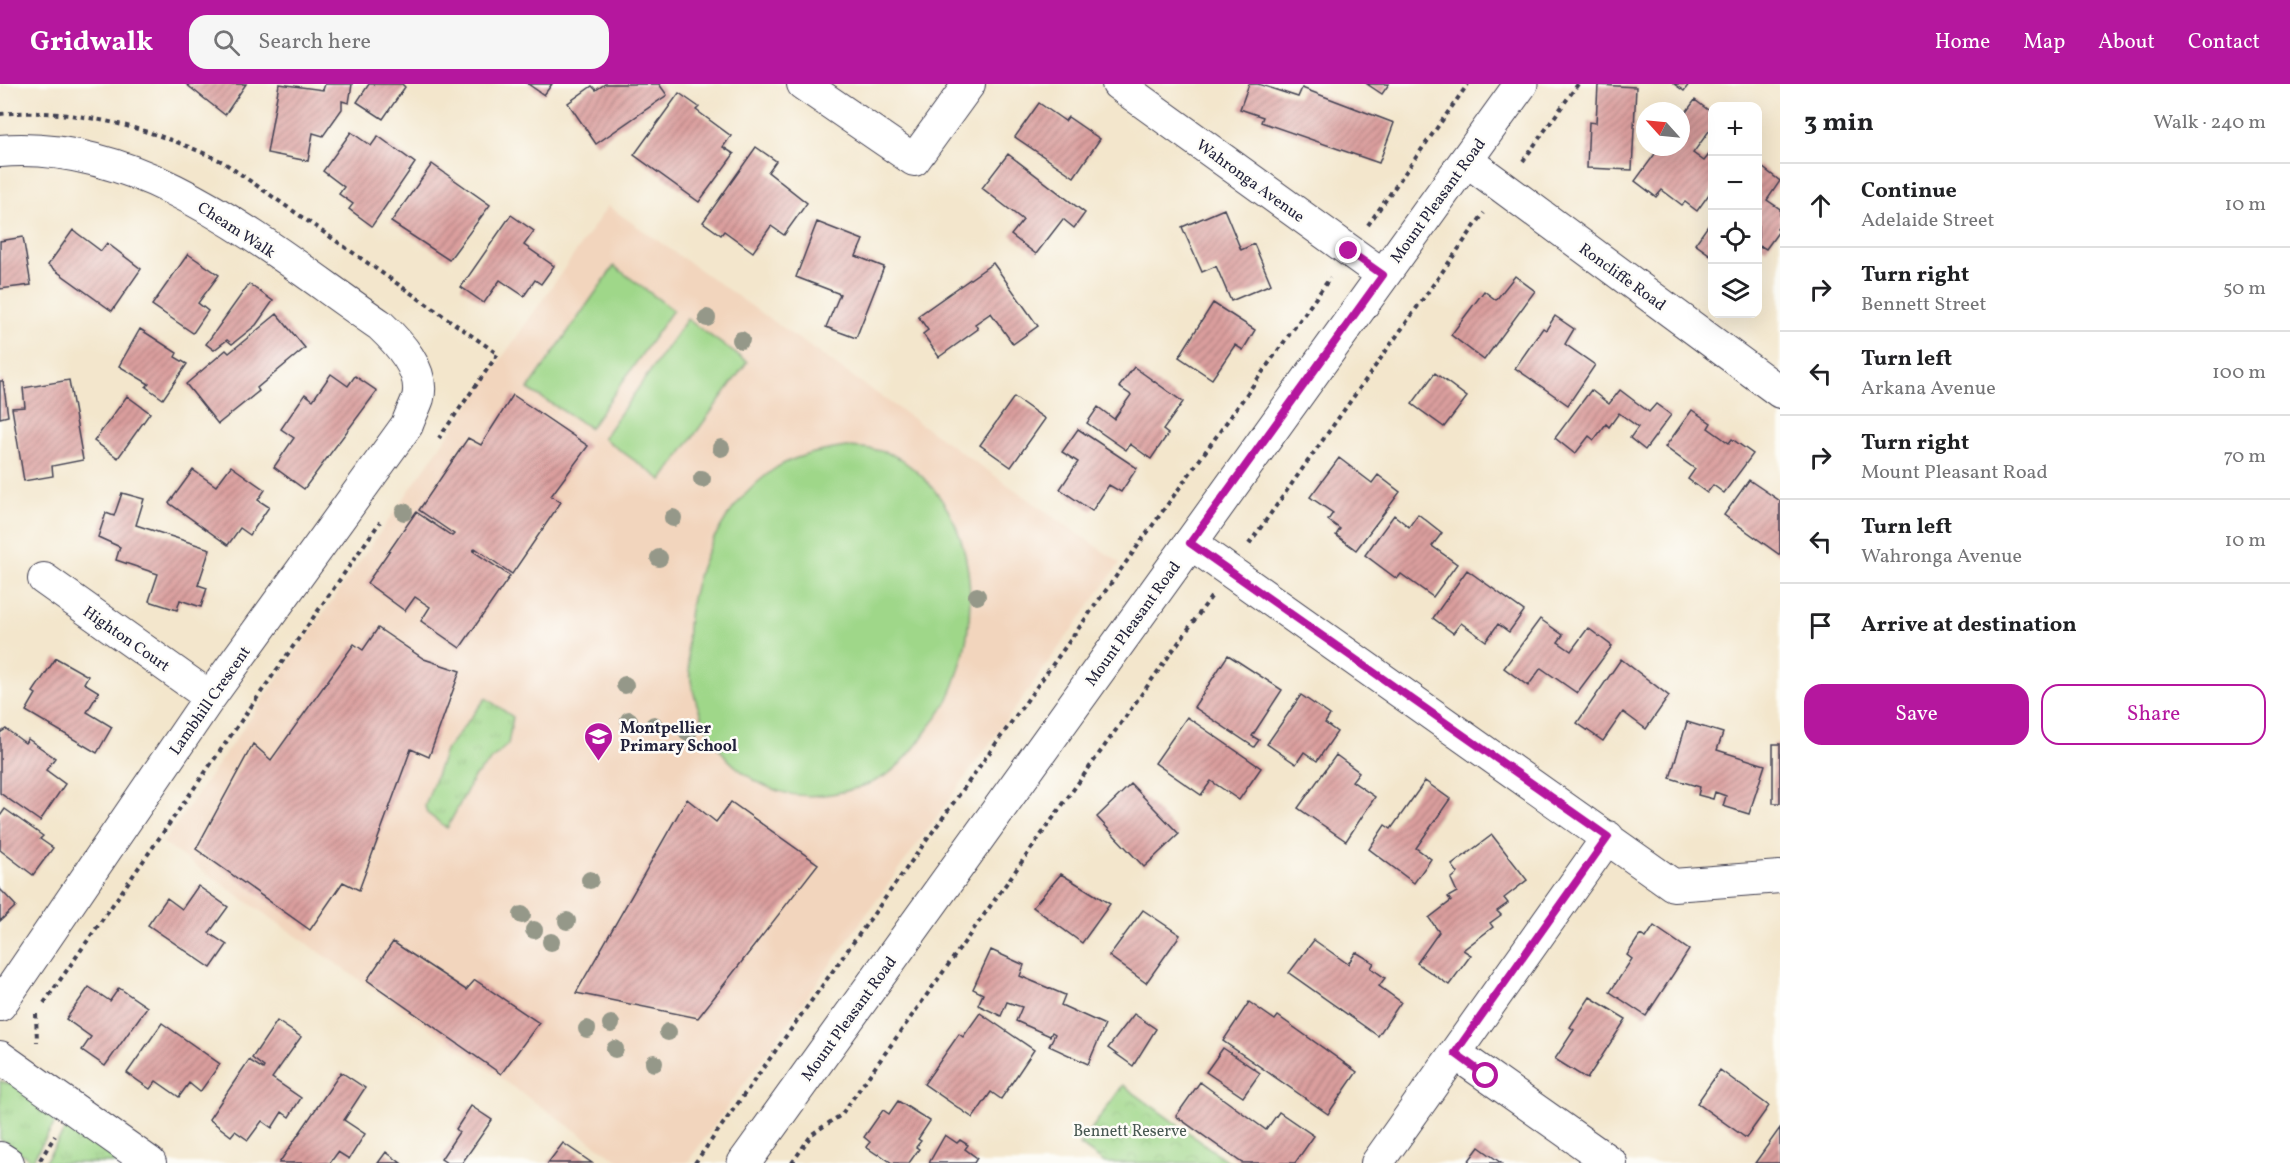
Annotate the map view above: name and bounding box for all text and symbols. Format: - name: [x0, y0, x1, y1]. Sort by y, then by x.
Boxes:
- search box: [189, 15, 609, 69]
- text: Gridwalk: [30, 23, 153, 62]
- icon: search: [210, 26, 243, 59]
- text: Search here: [258, 27, 371, 58]
- text: Home: [1935, 28, 1990, 57]
- text: Map: [2023, 28, 2065, 57]
- text: About: [2098, 28, 2155, 57]
- text: Contact: [2188, 28, 2260, 57]
- north arrow: [1636, 102, 1690, 156]
- map controls: [1708, 102, 1762, 318]
- button: +: [1708, 102, 1762, 156]
- text: 3 min: [1804, 105, 1874, 141]
- text: Walk · 240 m: [2153, 109, 2266, 137]
- street label: Mount Pleasant Road: [1386, 134, 1491, 268]
- street label: Wahronga Avenue: [1191, 135, 1308, 228]
- button: −: [1708, 156, 1762, 210]
- text: Continue: [1861, 176, 1957, 207]
- icon: ahead: [1804, 189, 1837, 222]
- text: 10 m: [2225, 191, 2266, 219]
- street label: Cheam Walk: [193, 197, 279, 264]
- text: Adelaide Street: [1861, 207, 1995, 235]
- button: locate: [1708, 210, 1762, 264]
- route end: [1335, 237, 1361, 263]
- street label: Roncliffe Road: [1574, 239, 1670, 317]
- text: Turn right: [1861, 260, 1969, 291]
- button: layers: [1708, 264, 1762, 318]
- icon: right: [1804, 273, 1837, 306]
- text: 50 m: [2223, 275, 2266, 303]
- text: Bennett Street: [1861, 291, 1987, 319]
- text: Turn left: [1861, 344, 1952, 375]
- icon: left: [1804, 357, 1837, 390]
- text: 100 m: [2212, 359, 2266, 387]
- text: Arkana Avenue: [1861, 375, 1996, 403]
- text: Turn right: [1861, 428, 1969, 459]
- icon: right: [1804, 441, 1837, 474]
- text: 70 m: [2223, 443, 2266, 471]
- text: Mount Pleasant Road: [1861, 459, 2048, 487]
- text: Turn left: [1861, 512, 1952, 543]
- icon: left: [1804, 525, 1837, 558]
- text: 10 m: [2225, 527, 2266, 555]
- text: Wahronga Avenue: [1861, 543, 2022, 571]
- street label: Mount Pleasant Road: [1081, 557, 1186, 691]
- street label: Highton Court: [78, 601, 174, 678]
- icon: arrive: [1804, 609, 1837, 642]
- text: Arrive at destination: [1861, 610, 2077, 641]
- street label: Lambhill Crescent: [165, 642, 257, 760]
- button: Save: [1804, 684, 2029, 745]
- button: Share: [2041, 684, 2266, 745]
- place label: Montpellier Primary School: [620, 718, 738, 758]
- school or university icon: Montpellier Primary School: [583, 720, 615, 762]
- street label: Mount Pleasant Road: [797, 952, 902, 1086]
- route start: [1472, 1062, 1498, 1088]
- park label: Bennett Reserve: [1073, 1121, 1187, 1143]

